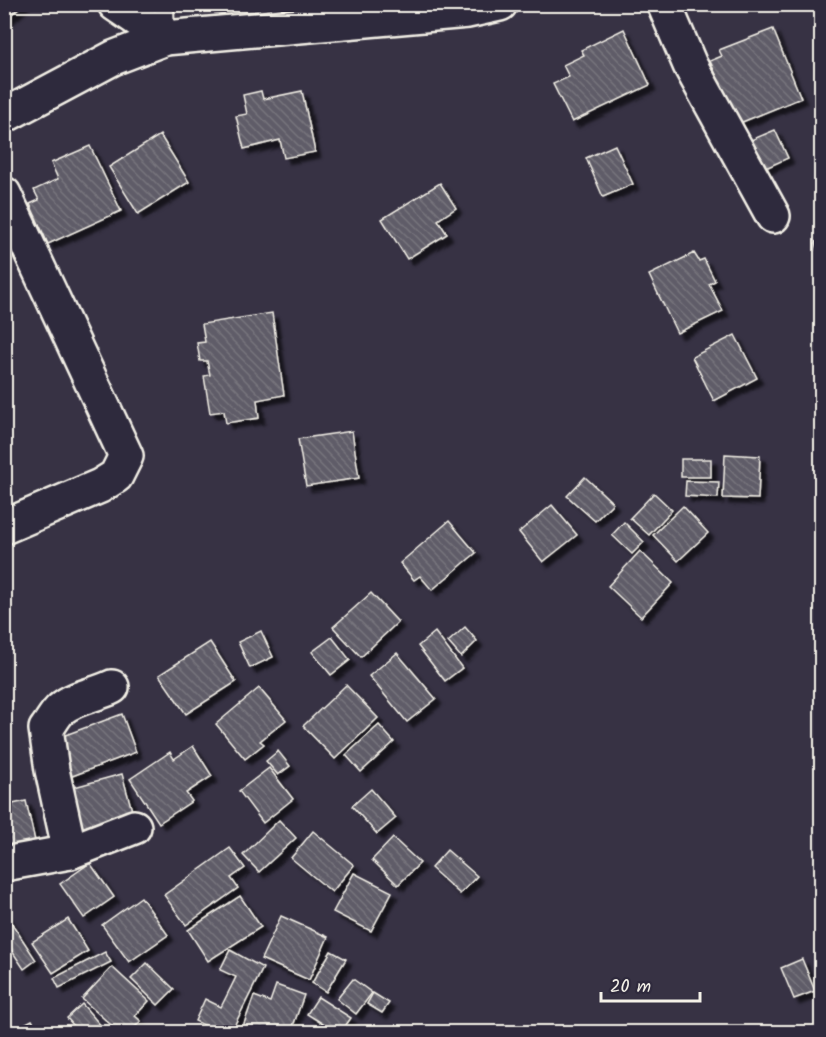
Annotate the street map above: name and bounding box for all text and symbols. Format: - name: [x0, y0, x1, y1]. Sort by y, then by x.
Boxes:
- scale bar: [601, 965, 700, 1003]
- text: 20 m: [610, 973, 651, 1002]

